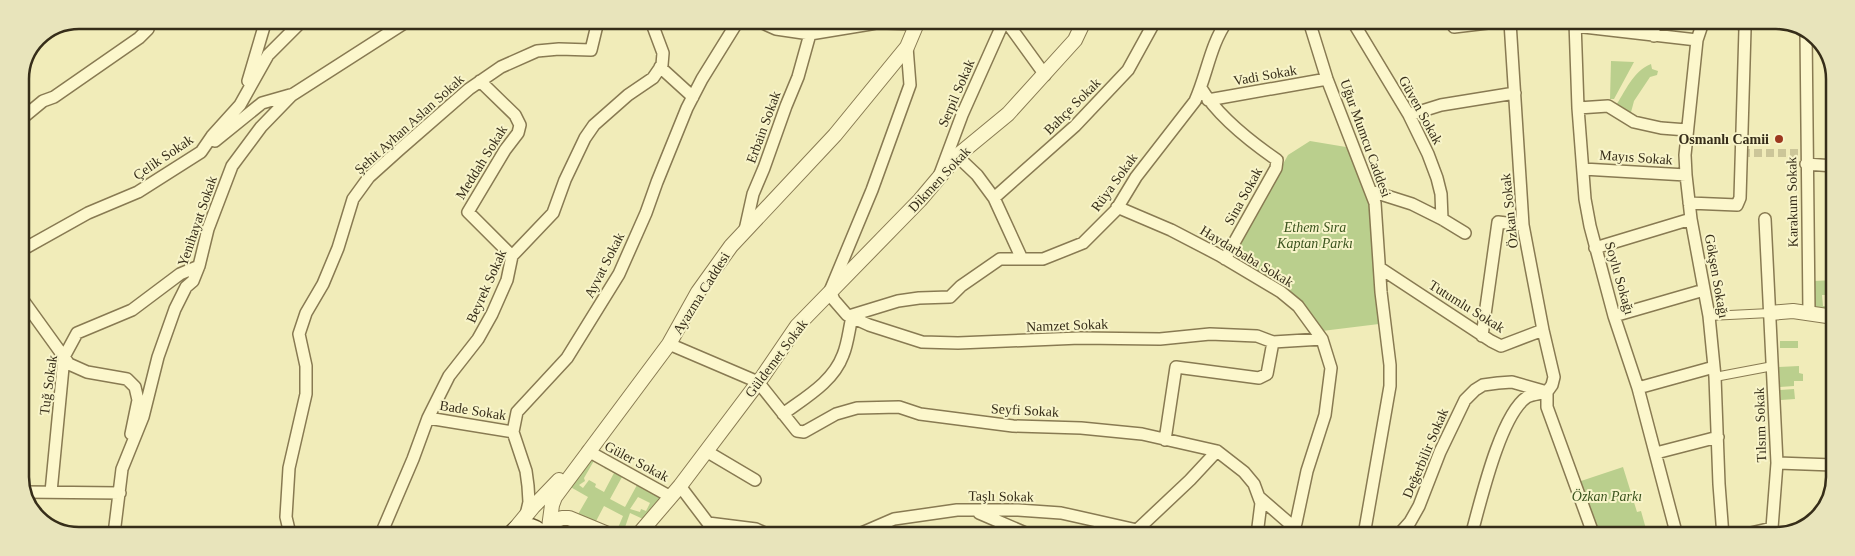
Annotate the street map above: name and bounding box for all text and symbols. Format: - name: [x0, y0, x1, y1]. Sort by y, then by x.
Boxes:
- street label: Serpil Sokak: [935, 57, 977, 129]
- street label: Vadi Sokak: [1232, 63, 1298, 88]
- street label: Şehit Ayhan Aslan Sokak: [352, 71, 467, 177]
- street label: Güven Sokak: [1396, 73, 1446, 147]
- street label: Bahçe Sokak: [1041, 75, 1104, 138]
- street label: Uğur Mumcu Caddesi: [1337, 77, 1394, 199]
- street label: Erbain Sokak: [743, 89, 783, 165]
- street label: Meddah Sokak: [453, 123, 510, 202]
- street label: Çelik Sokak: [131, 132, 196, 183]
- place label: Osmanlı Camii: [1678, 132, 1769, 147]
- marker: Osmanlı Camii: [1773, 133, 1785, 145]
- street label: Dikmen Sokak: [905, 144, 973, 215]
- street label: Mayıs Sokak: [1599, 147, 1673, 168]
- street label: Rüya Sokak: [1088, 150, 1140, 214]
- street label: Karakum Sokak: [1784, 157, 1801, 247]
- street label: Sina Sokak: [1222, 165, 1265, 228]
- street label: Özkan Sokak: [1497, 173, 1521, 249]
- street label: Yenihayat Sokak: [175, 174, 220, 268]
- park label: Ethem Sıra Kaptan Parkı: [1276, 220, 1353, 251]
- street label: Haydarbaba Sokak: [1197, 223, 1296, 290]
- street label: Ayvat Sokak: [582, 230, 627, 300]
- street label: Gökşen Sokağı: [1702, 233, 1731, 319]
- street label: Soylu Sokağı: [1602, 240, 1637, 316]
- street label: Beyrek Sokak: [464, 247, 509, 325]
- street label: Ayazma Caddesi: [670, 249, 733, 337]
- street label: Tutumlu Sokak: [1426, 277, 1507, 336]
- street label: Güldemet Sokak: [742, 316, 811, 400]
- street label: Namzet Sokak: [1026, 317, 1108, 334]
- street label: Tuğ Sokak: [37, 354, 60, 416]
- street label: Tılsım Sokak: [1752, 387, 1769, 463]
- street label: Bade Sokak: [439, 398, 507, 423]
- street label: Seyfi Sokak: [991, 401, 1059, 420]
- street label: Değerbilir Sokak: [1400, 406, 1451, 500]
- street label: Güler Sokak: [602, 438, 671, 485]
- street label: Taşlı Sokak: [968, 488, 1034, 505]
- park label: Özkan Parkı: [1572, 488, 1642, 504]

